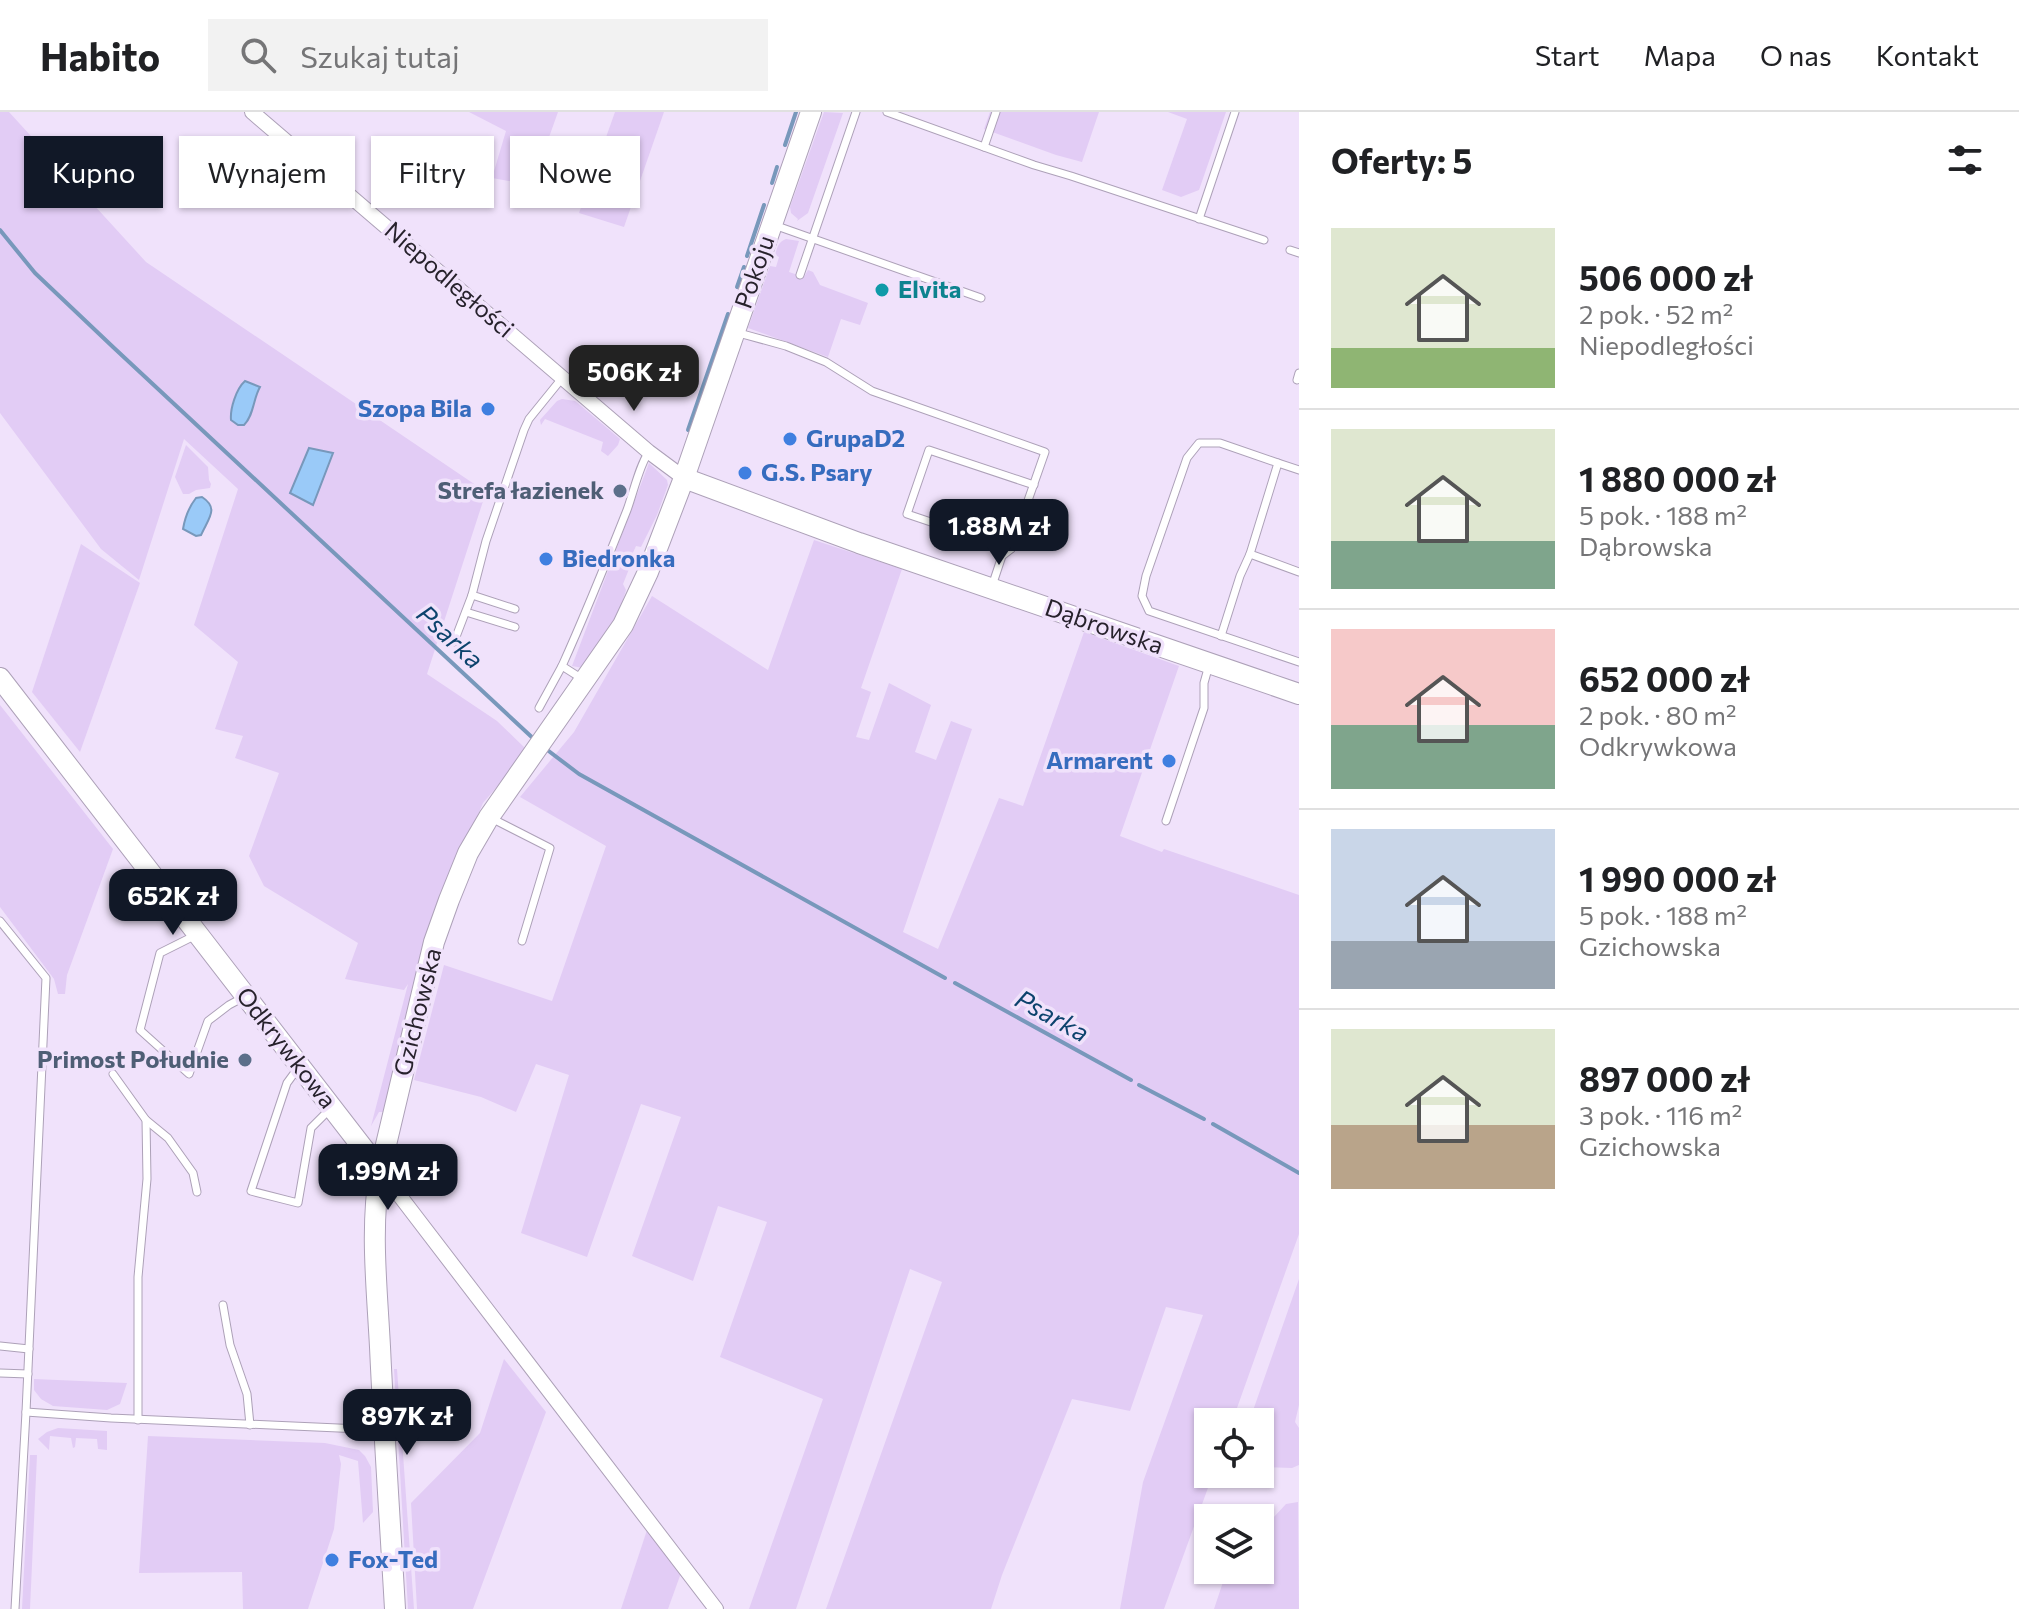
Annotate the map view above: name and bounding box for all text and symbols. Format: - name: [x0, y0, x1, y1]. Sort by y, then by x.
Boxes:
- search box: [208, 19, 768, 91]
- text: Habito: [40, 32, 160, 79]
- icon: search: [236, 33, 280, 77]
- text: Szukaj tutaj: [300, 37, 460, 74]
- text: Start: [1535, 38, 1600, 72]
- text: Mapa: [1644, 38, 1716, 72]
- text: O nas: [1760, 38, 1832, 72]
- text: Kontakt: [1876, 38, 1979, 72]
- chip: Kupno: [24, 136, 163, 208]
- chip: Wynajem: [179, 136, 355, 208]
- chip: Filtry: [371, 136, 494, 208]
- chip: Nowe: [510, 136, 640, 208]
- icon: filters: [1943, 138, 1987, 182]
- text: Oferty: 5: [1331, 139, 1472, 181]
- street label: Niepodległości: [380, 215, 520, 343]
- street label: Pokoju: [728, 231, 780, 312]
- text: 506 000 zł: [1579, 256, 1753, 298]
- icon: home: [1395, 260, 1491, 356]
- place label: Elvita: [898, 274, 961, 303]
- marker: Elvita: [873, 281, 891, 299]
- text: 2 pok. · 52 m²: [1579, 298, 1733, 329]
- text: Niepodległości: [1579, 329, 1754, 360]
- pin: 506K zł: [560, 345, 708, 413]
- text: 506K zł: [587, 355, 681, 386]
- place label: Szopa Bila: [358, 393, 472, 422]
- marker: Szopa Bila: [479, 400, 497, 418]
- place label: GrupaD2: [806, 423, 905, 452]
- marker: GrupaD2: [781, 430, 799, 448]
- place label: G.S. Psary: [761, 457, 872, 486]
- text: 1 880 000 zł: [1579, 457, 1776, 499]
- icon: home: [1395, 461, 1491, 557]
- marker: G.S. Psary: [736, 464, 754, 482]
- place label: Strefa łazienek: [438, 475, 604, 504]
- marker: Strefa łazienek: [611, 482, 629, 500]
- pin: 1.88M zł: [916, 499, 1082, 567]
- text: 5 pok. · 188 m²: [1579, 499, 1747, 530]
- text: 1.88M zł: [947, 509, 1051, 540]
- text: Dąbrowska: [1579, 530, 1712, 561]
- place label: Biedronka: [562, 543, 675, 572]
- marker: Biedronka: [537, 550, 555, 568]
- street label: Dąbrowska: [1042, 592, 1167, 659]
- water label: Psarka: [411, 598, 491, 674]
- text: 652 000 zł: [1579, 657, 1750, 699]
- icon: home: [1395, 661, 1491, 757]
- text: 2 pok. · 80 m²: [1579, 699, 1737, 730]
- text: Odkrywkowa: [1579, 730, 1737, 761]
- place label: Armarent: [1046, 745, 1153, 774]
- marker: Armarent: [1160, 752, 1178, 770]
- text: 1 990 000 zł: [1579, 857, 1776, 899]
- icon: home: [1395, 861, 1491, 957]
- pin: 652K zł: [99, 869, 247, 937]
- text: 652K zł: [127, 879, 219, 910]
- text: 5 pok. · 188 m²: [1579, 899, 1747, 930]
- text: Gzichowska: [1579, 930, 1721, 961]
- street label: Gzichowska: [387, 945, 446, 1079]
- street label: Odkrywkowa: [231, 981, 343, 1113]
- water label: Psarka: [1011, 982, 1095, 1047]
- place label: Primost Południe: [37, 1044, 229, 1073]
- marker: Primost Południe: [236, 1051, 254, 1069]
- text: 897 000 zł: [1579, 1057, 1750, 1099]
- icon: home: [1395, 1061, 1491, 1157]
- text: 3 pok. · 116 m²: [1579, 1099, 1742, 1130]
- text: Gzichowska: [1579, 1130, 1721, 1161]
- pin: 1.99M zł: [305, 1144, 471, 1212]
- text: 1.99M zł: [336, 1154, 440, 1185]
- pin: 897K zł: [333, 1389, 481, 1457]
- text: 897K zł: [361, 1399, 453, 1430]
- map controls: [1194, 1408, 1274, 1584]
- button: locate: [1194, 1408, 1274, 1488]
- button: layers: [1194, 1504, 1274, 1584]
- place label: Fox-Ted: [348, 1544, 438, 1573]
- marker: Fox-Ted: [323, 1551, 341, 1569]

